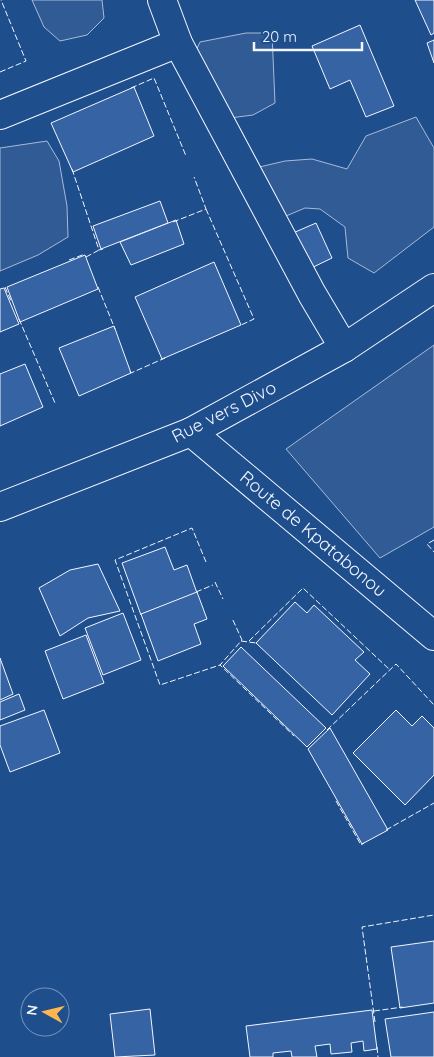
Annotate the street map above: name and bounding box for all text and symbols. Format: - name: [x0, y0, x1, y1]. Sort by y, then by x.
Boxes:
- scale bar: [254, 20, 362, 52]
- text: 20 m: [262, 27, 297, 46]
- street label: Rue vers Divo: [168, 375, 280, 448]
- street label: Route de Kpatabonou: [235, 466, 391, 602]
- north arrow: [20, 987, 70, 1037]
- text: N: [22, 1004, 42, 1017]

